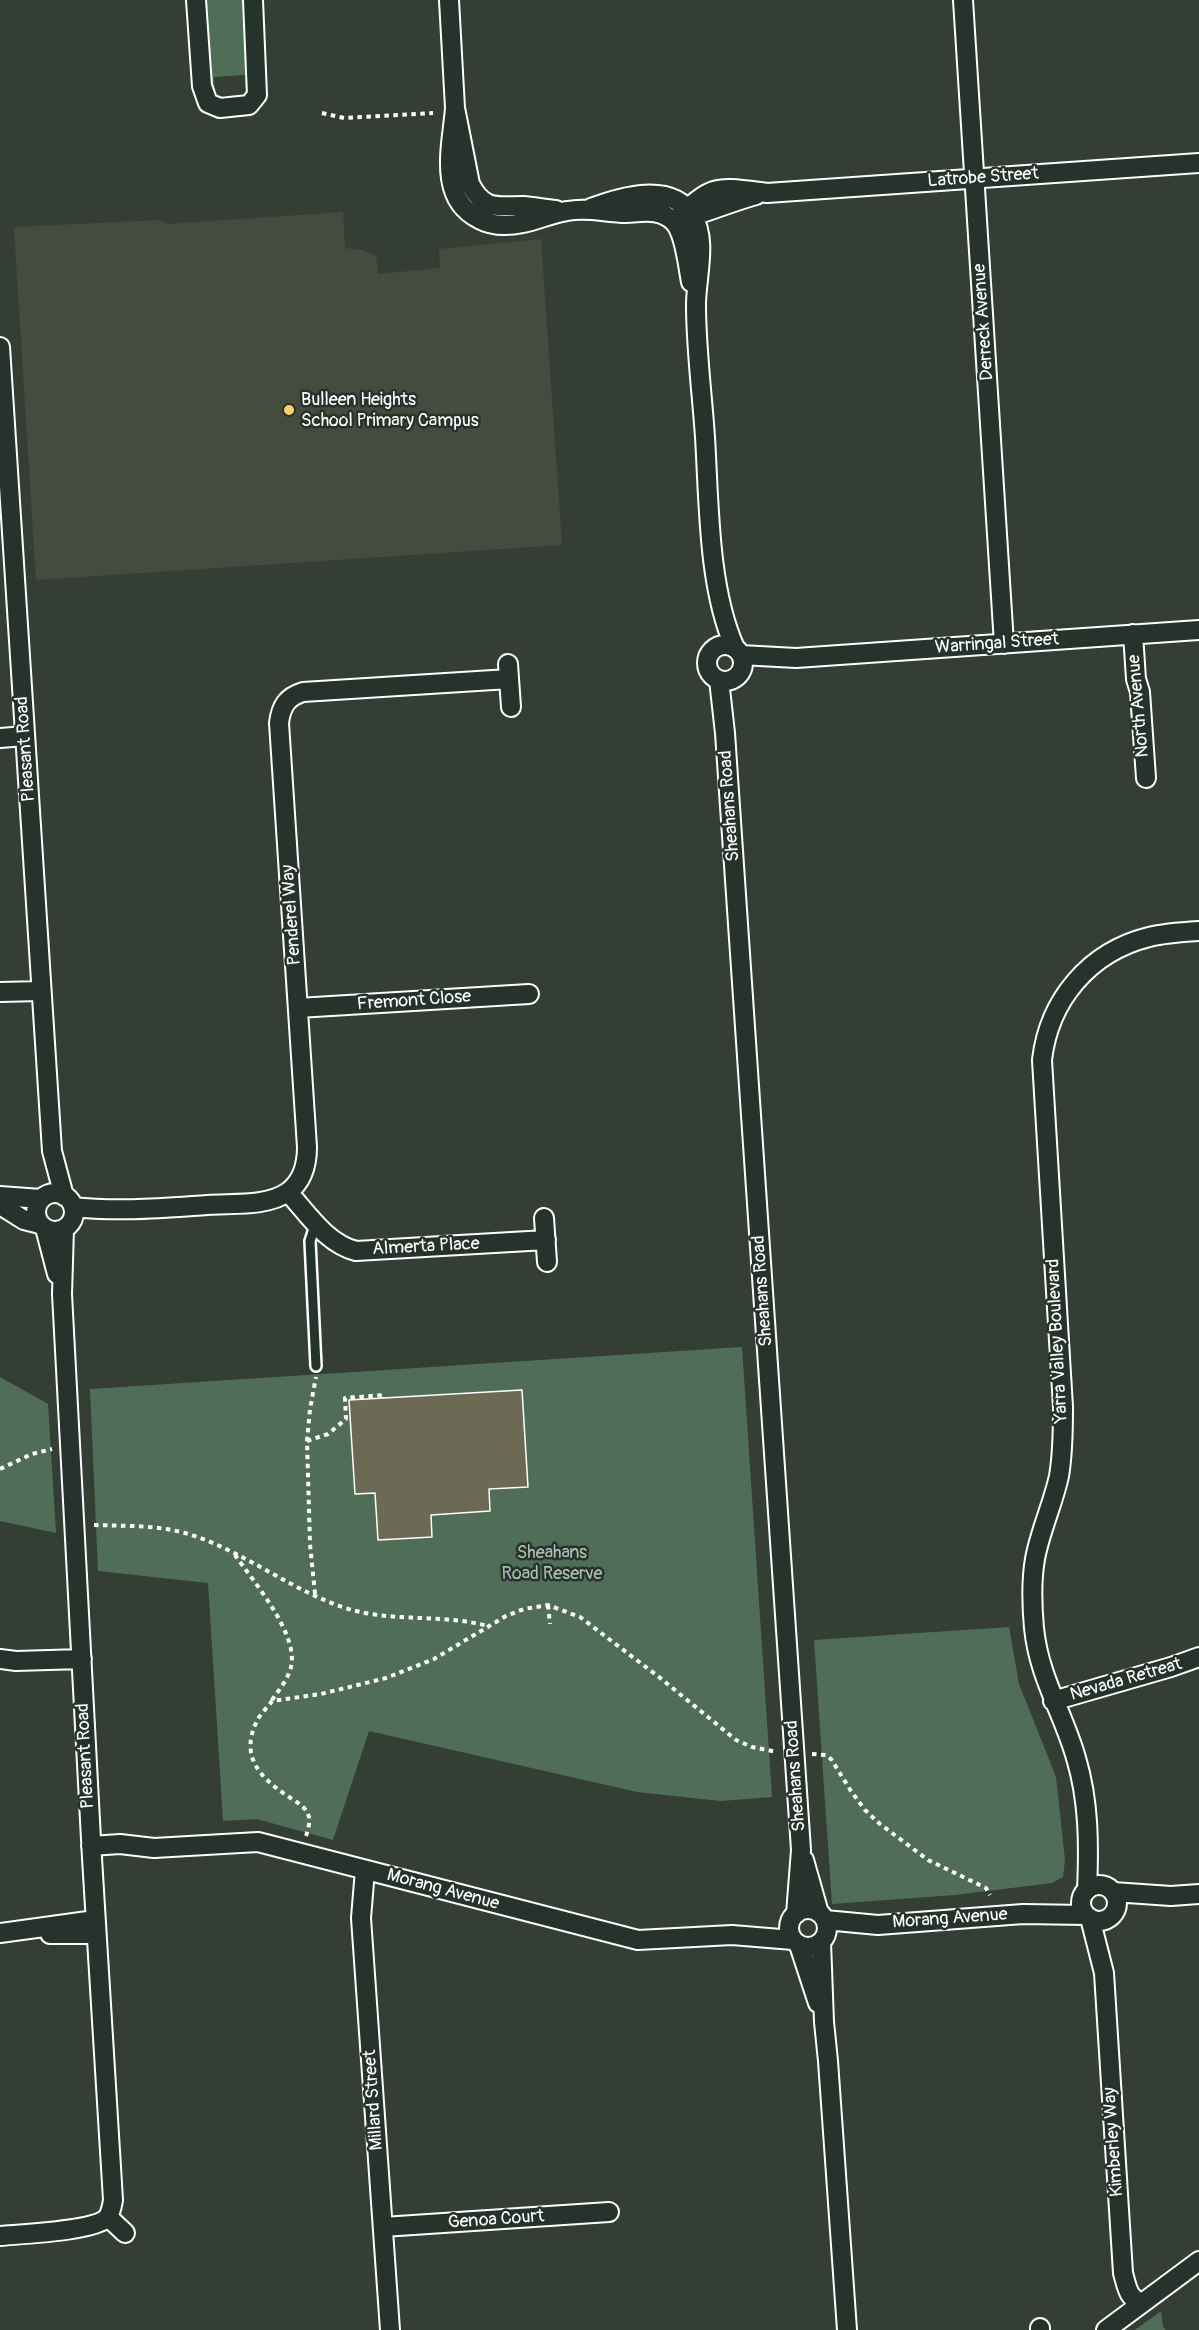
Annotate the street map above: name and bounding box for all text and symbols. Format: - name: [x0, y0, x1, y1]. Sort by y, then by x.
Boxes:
- street label: Latrobe Street: [927, 163, 1039, 193]
- street label: Derreck Avenue: [969, 263, 999, 381]
- place label: Bulleen Heights School Primary Campus: [301, 389, 479, 432]
- marker: Bulleen Heights School Primary Campus: [282, 403, 296, 417]
- street label: Warringal Street: [934, 629, 1060, 659]
- street label: North Avenue: [1124, 654, 1154, 758]
- street label: Pleasant Road: [12, 695, 40, 803]
- street label: Sheahans Road: [715, 750, 745, 862]
- street label: Penderel Way: [278, 864, 306, 966]
- street label: Fremont Close: [356, 986, 472, 1016]
- street label: Almerta Place: [372, 1233, 480, 1261]
- street label: Sheahans Road: [748, 1235, 778, 1347]
- street label: Yarra Valley Boulevard: [1043, 1258, 1073, 1424]
- park label: Sheahans Road Reserve: [502, 1542, 602, 1584]
- street label: Nevada Retreat: [1068, 1654, 1184, 1706]
- street label: Pleasant Road: [72, 1703, 100, 1809]
- street label: Sheahans Road: [781, 1720, 811, 1832]
- street label: Morang Avenue: [384, 1865, 502, 1915]
- street label: Morang Avenue: [892, 1904, 1008, 1934]
- street label: Millard Street: [360, 2049, 388, 2151]
- street label: Kimberley Way: [1099, 2086, 1129, 2198]
- street label: Genoa Court: [447, 2206, 545, 2234]

